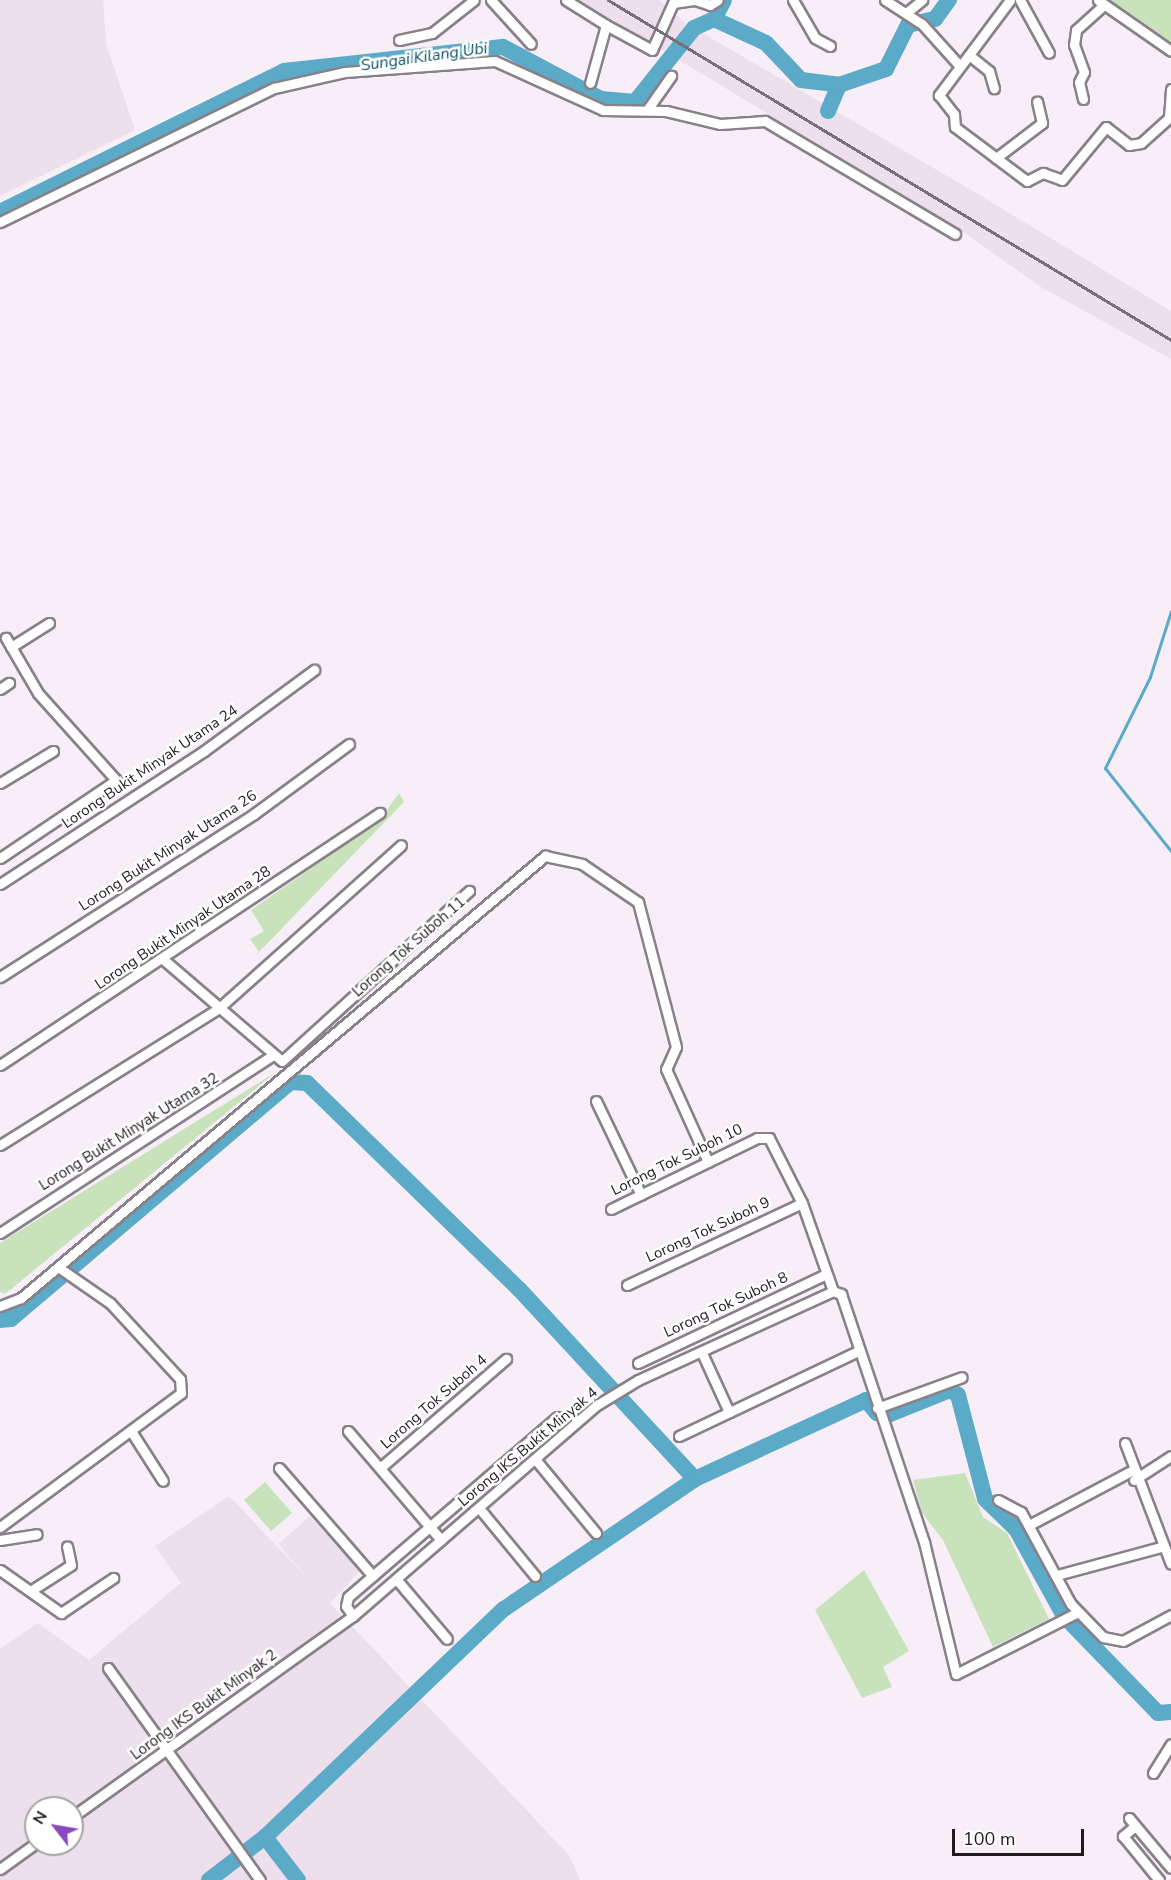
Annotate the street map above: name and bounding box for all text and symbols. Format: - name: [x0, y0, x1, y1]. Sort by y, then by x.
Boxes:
- water label: Sungai Kilang Ubi: [359, 39, 489, 75]
- street label: Lorong Bukit Minyak Utama 24: [59, 701, 241, 833]
- street label: Lorong Bukit Minyak Utama 26: [76, 787, 260, 915]
- street label: Lorong Bukit Minyak Utama 28: [92, 862, 274, 994]
- street label: Lorong Tok Suboh 11: [349, 893, 469, 1001]
- street label: Lorong Bukit Minyak Utama 32: [36, 1069, 222, 1195]
- street label: Lorong Tok Suboh 10: [608, 1120, 746, 1200]
- street label: Lorong Tok Suboh 9: [643, 1193, 773, 1267]
- street label: Lorong Tok Suboh 8: [661, 1268, 791, 1342]
- street label: Lorong Tok Suboh 4: [377, 1351, 491, 1453]
- street label: Lorong IKS Bukit Minyak 4: [455, 1383, 601, 1511]
- street label: Lorong IKS Bukit Minyak 2: [127, 1646, 281, 1764]
- north arrow: [24, 1796, 84, 1856]
- text: N: [28, 1807, 53, 1829]
- scale bar: [955, 1817, 1087, 1855]
- text: 100 m: [963, 1827, 1015, 1851]

